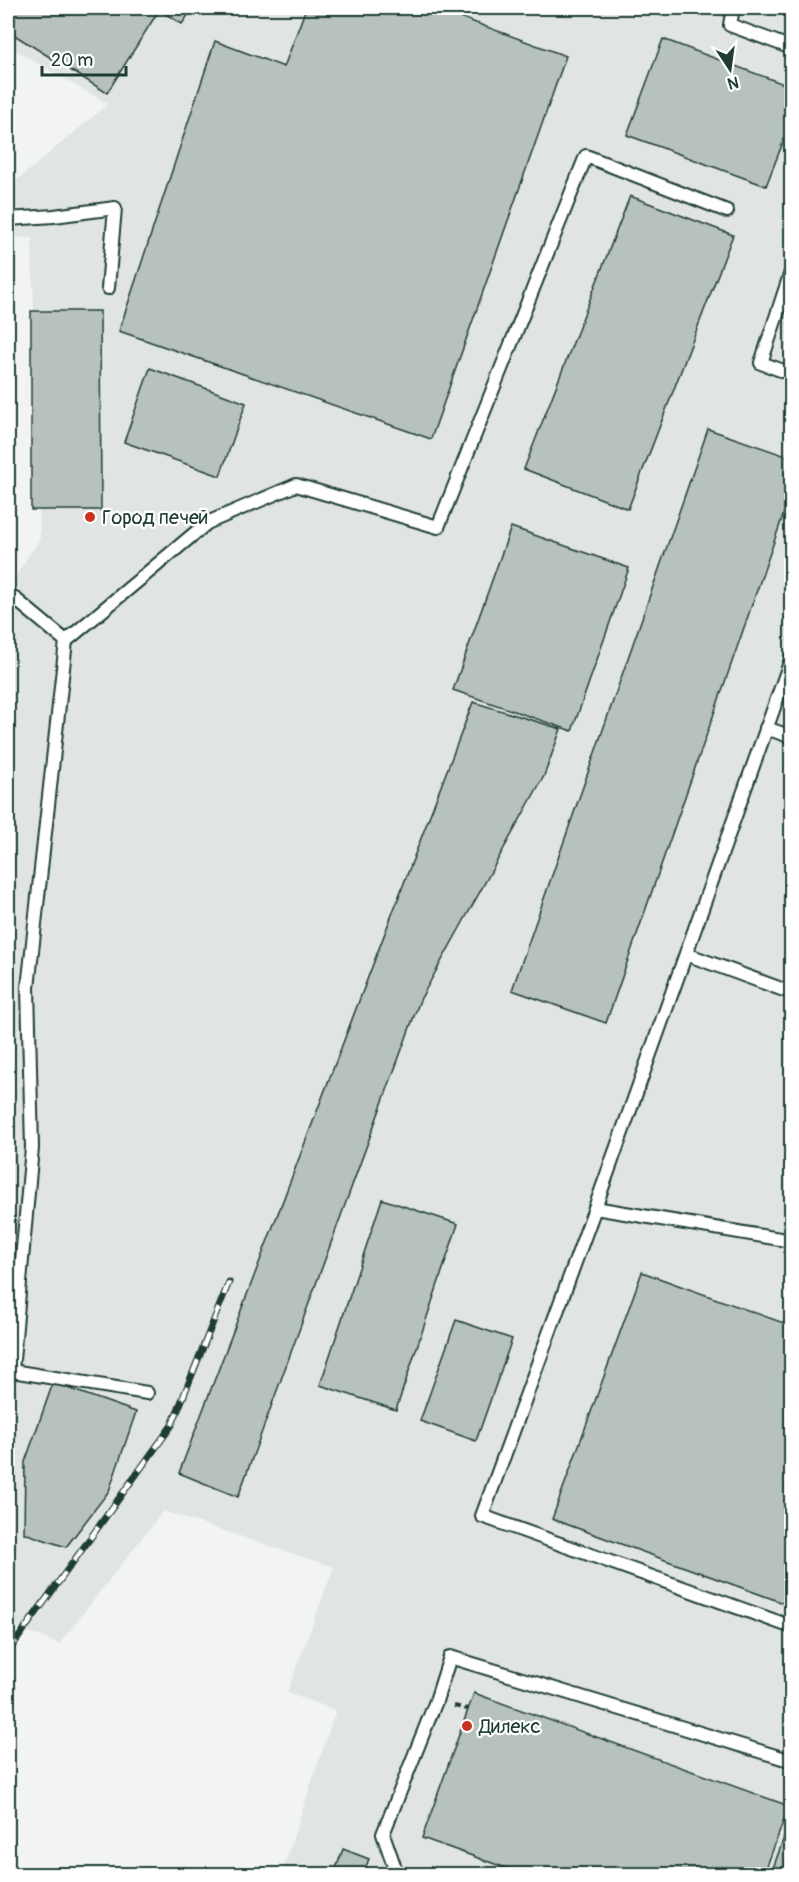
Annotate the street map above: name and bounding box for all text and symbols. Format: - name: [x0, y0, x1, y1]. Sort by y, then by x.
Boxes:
- scale bar: [42, 39, 126, 77]
- north arrow: [700, 39, 760, 99]
- text: 20 m: [51, 49, 93, 72]
- text: N: [725, 72, 741, 94]
- place label: Город печей: [102, 505, 208, 530]
- marker: Город печей: [83, 510, 97, 524]
- place label: Дилекс: [478, 1714, 541, 1739]
- marker: Дилекс: [460, 1719, 474, 1733]

